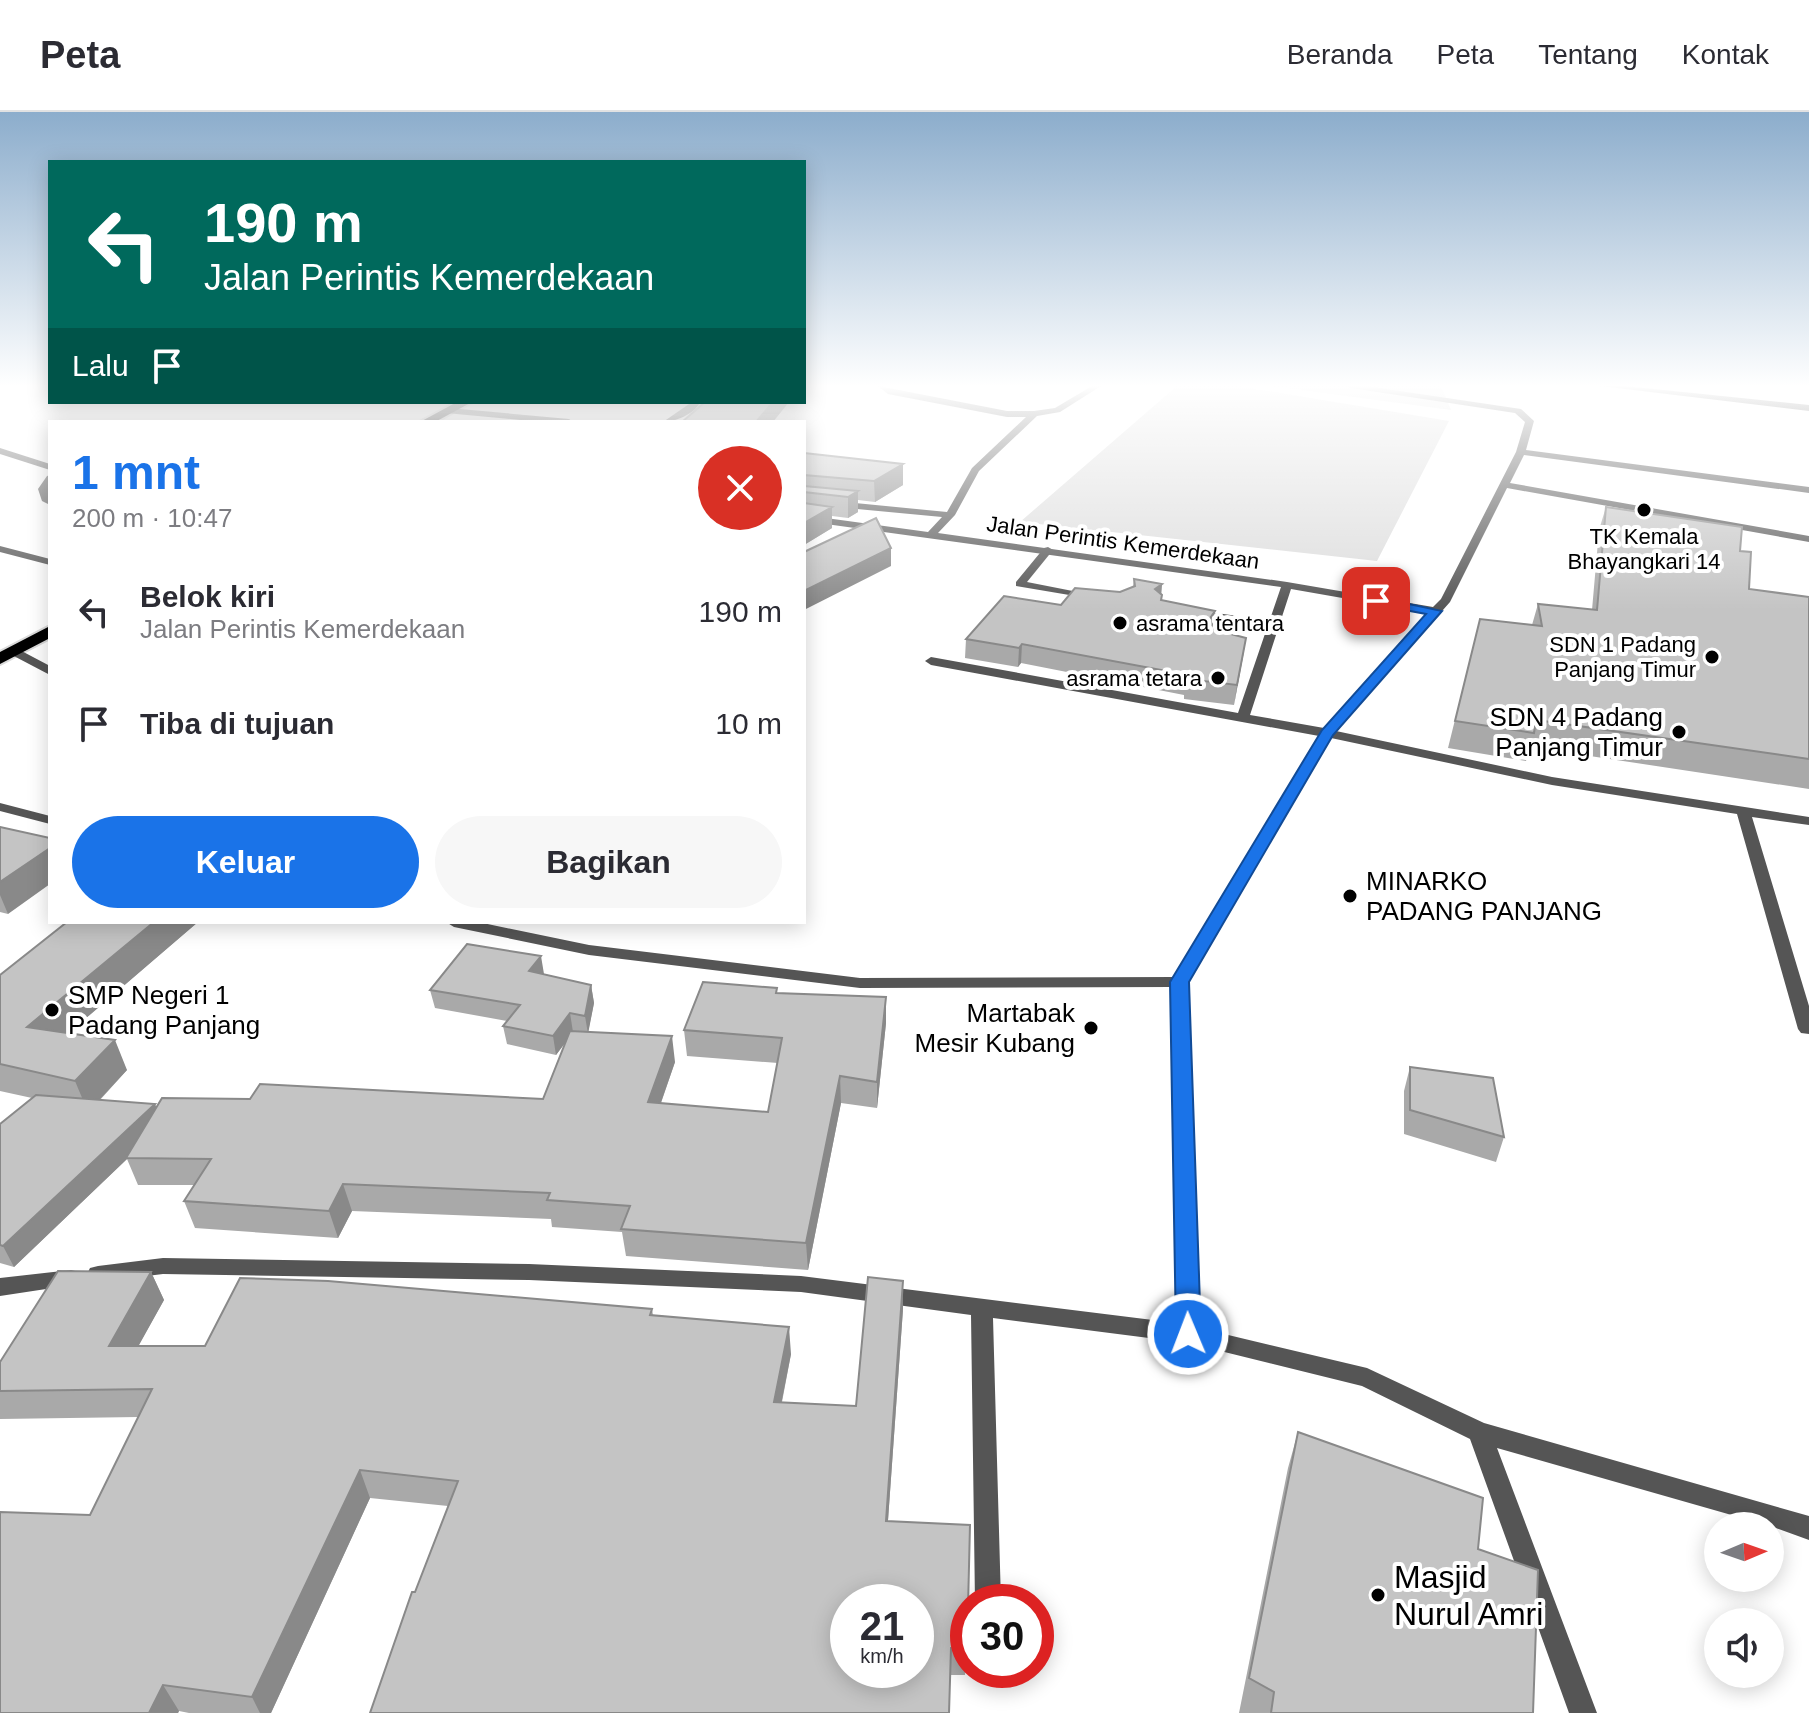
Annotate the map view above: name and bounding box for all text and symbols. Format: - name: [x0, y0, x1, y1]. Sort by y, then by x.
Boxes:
- text: Peta: [40, 34, 120, 76]
- text: Beranda: [1287, 39, 1393, 70]
- text: Peta: [1437, 39, 1494, 70]
- text: Tentang: [1538, 39, 1638, 70]
- text: Kontak: [1682, 39, 1769, 70]
- text: 190 m: [204, 191, 363, 254]
- icon: left: [72, 192, 176, 296]
- text: Jalan Perintis Kemerdekaan: [204, 257, 654, 298]
- icon: arrive: [145, 344, 189, 388]
- text: Lalu: [72, 349, 129, 382]
- text: 1 mnt: [72, 446, 200, 499]
- button: close: [698, 446, 782, 530]
- marker: TK Kemala Bhayangkari 14: [1635, 501, 1653, 519]
- text: 200 m · 10:47: [72, 503, 232, 533]
- street label: Jalan Perintis Kemerdekaan: [985, 511, 1261, 574]
- place label: TK Kemala Bhayangkari 14: [1568, 524, 1720, 574]
- pin: [1342, 567, 1410, 635]
- icon: arrive: [1354, 579, 1398, 623]
- text: Belok kiri: [140, 580, 275, 613]
- icon: left: [72, 590, 116, 634]
- text: 190 m: [699, 595, 782, 628]
- place label: asrama tentara: [1136, 611, 1285, 636]
- text: Jalan Perintis Kemerdekaan: [140, 614, 465, 644]
- marker: asrama tentara: [1111, 614, 1129, 632]
- place label: SDN 1 Padang Panjang Timur: [1549, 632, 1696, 682]
- marker: SDN 1 Padang Panjang Timur: [1703, 648, 1721, 666]
- place label: asrama tetara: [1066, 666, 1203, 691]
- marker: asrama tetara: [1209, 669, 1227, 687]
- icon: arrive: [72, 702, 116, 746]
- place label: SDN 4 Padang Panjang Timur: [1490, 702, 1663, 762]
- text: Tiba di tujuan: [140, 707, 334, 740]
- text: 10 m: [715, 707, 782, 740]
- marker: SDN 4 Padang Panjang Timur: [1670, 723, 1688, 741]
- button: Keluar: [72, 816, 419, 908]
- button: Bagikan: [435, 816, 782, 908]
- place label: MINARKO PADANG PANJANG: [1366, 866, 1602, 926]
- marker: MINARKO PADANG PANJANG: [1341, 887, 1359, 905]
- place label: SMP Negeri 1 Padang Panjang: [68, 980, 260, 1040]
- place label: Martabak Mesir Kubang: [915, 998, 1076, 1058]
- marker: SMP Negeri 1 Padang Panjang: [43, 1001, 61, 1019]
- marker: Martabak Mesir Kubang: [1082, 1019, 1100, 1037]
- position arrow: [1146, 1292, 1230, 1376]
- north arrow: [1704, 1512, 1784, 1592]
- map controls: [1704, 1512, 1784, 1688]
- place label: Masjid Nurul Amri: [1394, 1559, 1543, 1632]
- speed limit sign: 30: [950, 1584, 1054, 1688]
- marker: Masjid Nurul Amri: [1369, 1586, 1387, 1604]
- text: 21: [860, 1604, 904, 1648]
- button: sound: [1704, 1608, 1784, 1688]
- text: km/h: [860, 1645, 904, 1667]

